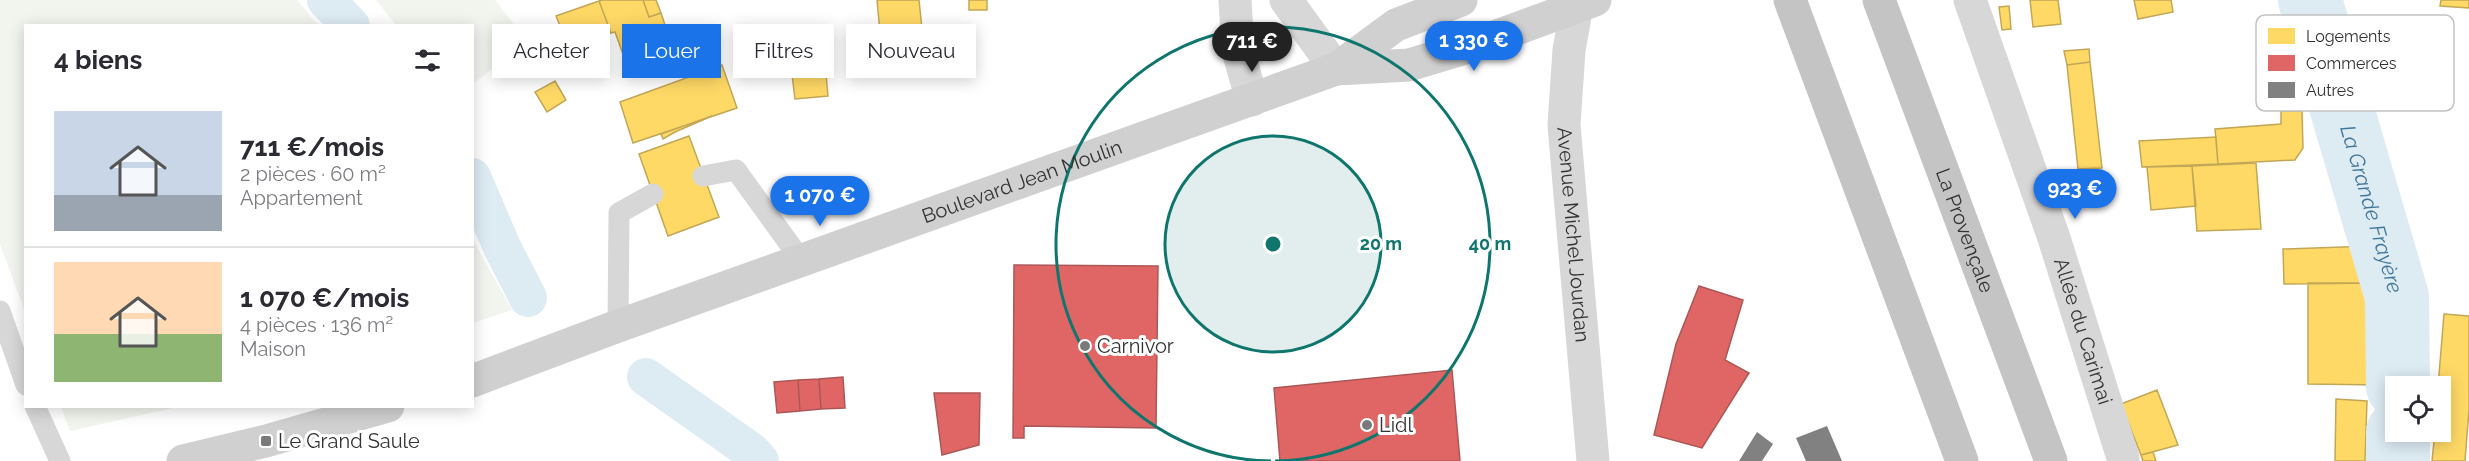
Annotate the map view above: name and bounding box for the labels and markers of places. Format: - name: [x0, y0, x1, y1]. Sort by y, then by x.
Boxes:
- pin: 1 330 €: [1419, 21, 1529, 72]
- pin: 711 €: [1210, 22, 1294, 73]
- pin: 923 €: [2033, 169, 2117, 220]
- pin: 1 070 €: [765, 176, 875, 227]
- centre of rings: [1263, 234, 1283, 254]
- place label: Carnivor: [1097, 334, 1174, 358]
- marker: Carnivor: [1078, 339, 1092, 353]
- place label: Lidl: [1379, 413, 1413, 437]
- marker: Lidl: [1360, 418, 1374, 432]
- place label: Le Grand Saule: [278, 429, 420, 453]
- marker: Le Grand Saule: [259, 434, 273, 448]

